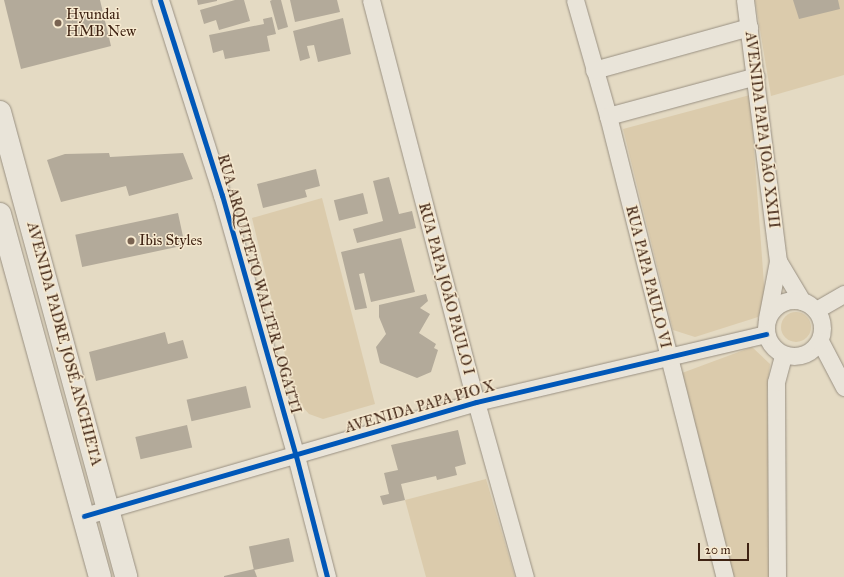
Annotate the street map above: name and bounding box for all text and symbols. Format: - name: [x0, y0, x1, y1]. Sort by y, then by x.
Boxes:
- place label: Hyundai HMB New: [66, 5, 136, 40]
- marker: Hyundai HMB New: [53, 18, 63, 28]
- street label: AVENIDA PAPA JOÃO XXIII: [741, 31, 783, 229]
- street label: RUA ARQUITETO WALTER LOGATTI: [213, 152, 305, 416]
- street label: RUA PAPA JOÃO PAULO I: [414, 201, 478, 377]
- street label: RUA PAPA PAULO VI: [622, 204, 674, 350]
- street label: AVENIDA PADRE JOSÉ ANCHIETA: [23, 220, 105, 468]
- place label: Ibis Styles: [139, 232, 202, 250]
- marker: Ibis Styles: [126, 236, 136, 246]
- street label: AVENIDA PAPA PIO X: [343, 377, 497, 437]
- scale bar: [700, 535, 751, 561]
- text: 20 m: [705, 543, 731, 557]

